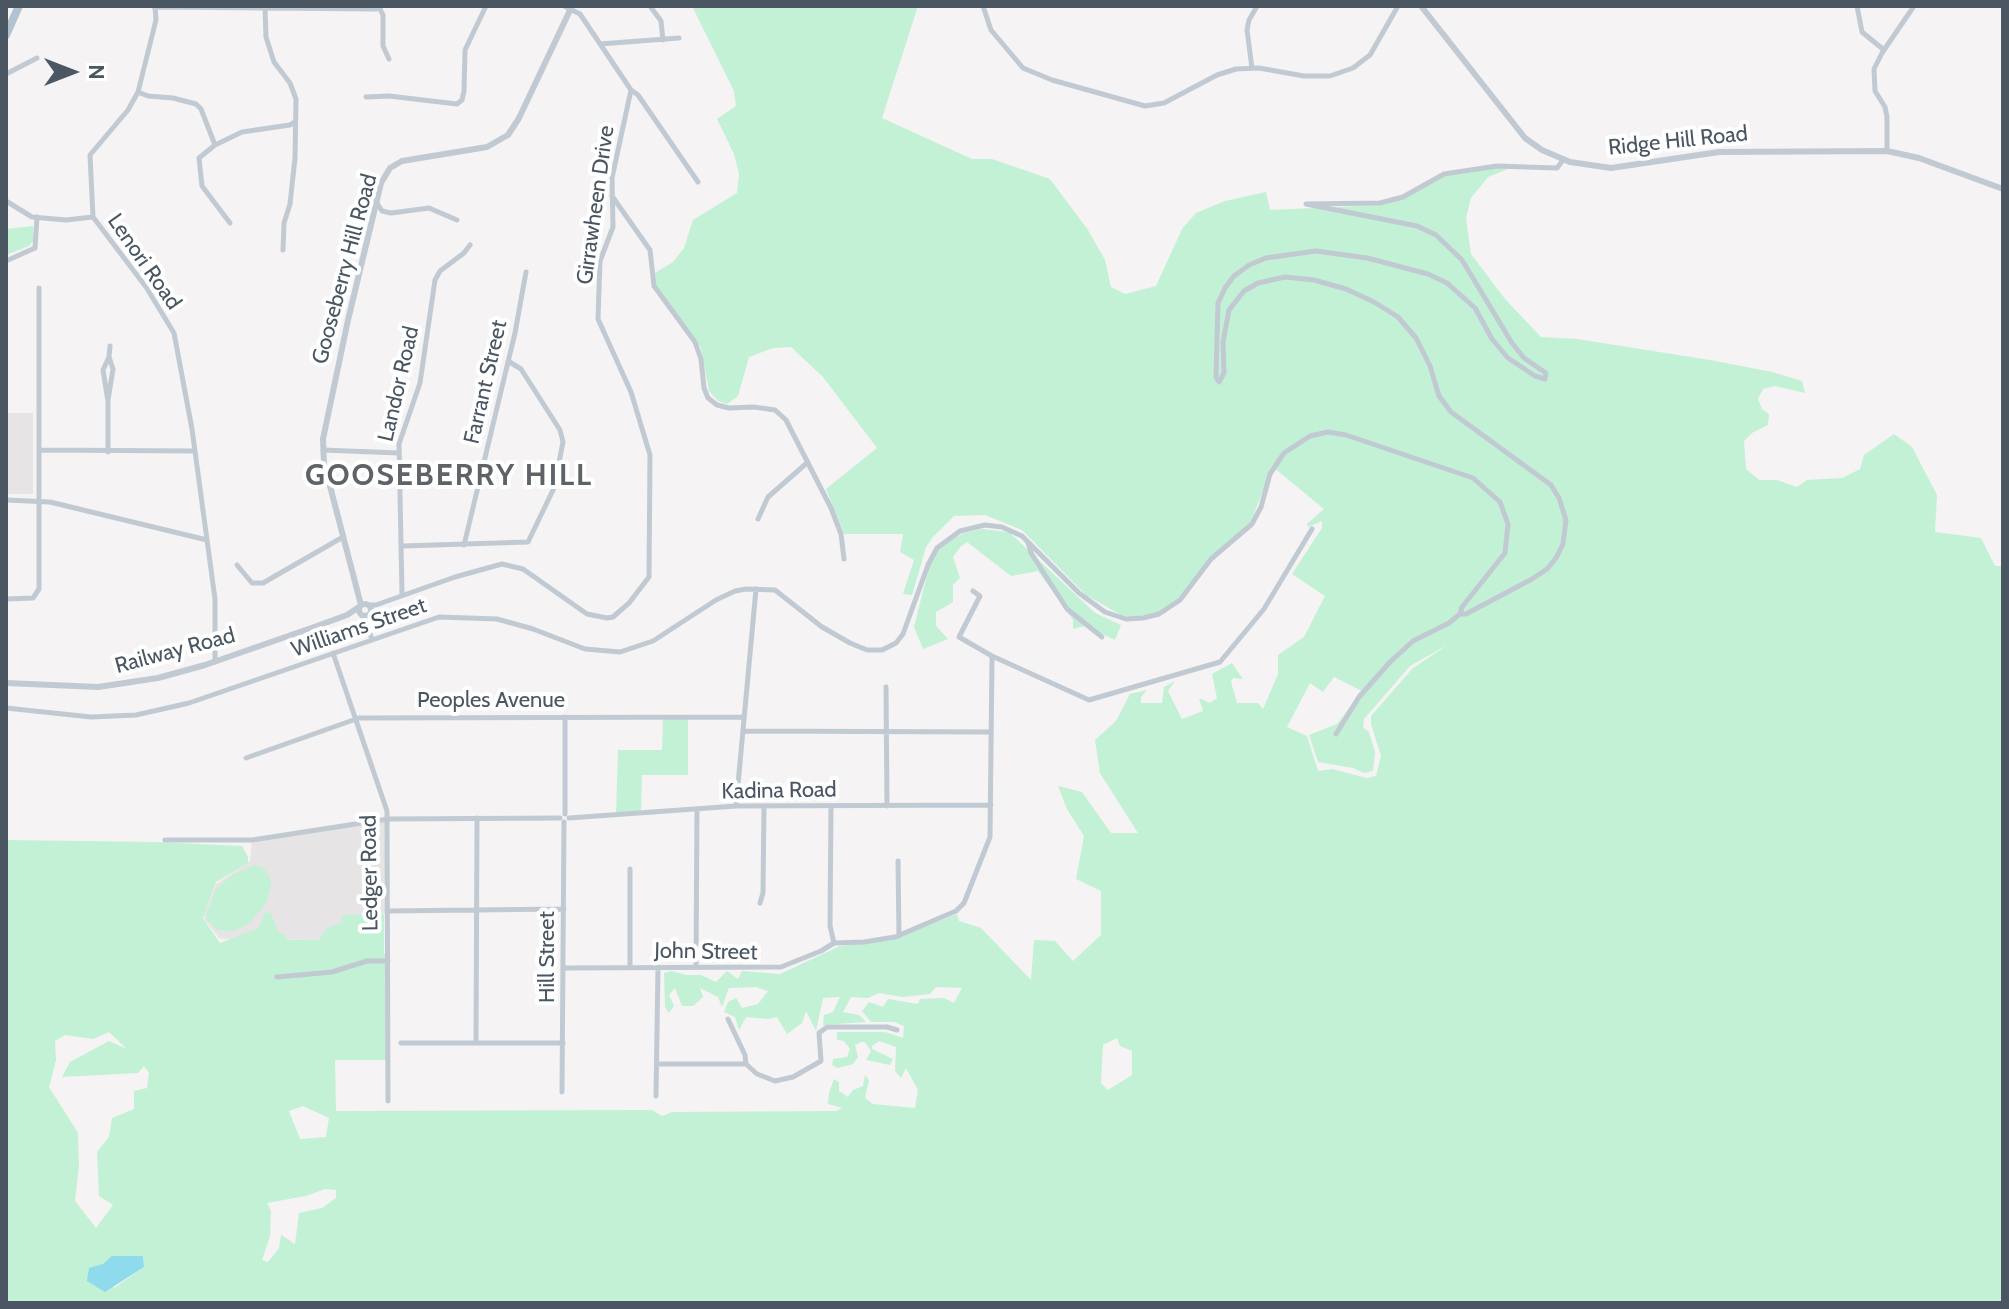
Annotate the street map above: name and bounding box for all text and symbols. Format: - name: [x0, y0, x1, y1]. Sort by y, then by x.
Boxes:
- north arrow: [32, 32, 112, 112]
- text: N: [83, 64, 110, 80]
- street label: Ridge Hill Road: [1607, 121, 1749, 161]
- street label: Girrawheen Drive: [572, 124, 620, 286]
- street label: Gooseberry Hill Road: [307, 171, 383, 367]
- street label: Lenori Road: [101, 209, 187, 315]
- street label: Farrant Street: [459, 318, 513, 446]
- street label: Landor Road: [373, 324, 425, 444]
- district label: GOOSEBERRY HILL: [305, 458, 593, 494]
- street label: Williams Street: [288, 593, 430, 663]
- street label: Railway Road: [112, 622, 238, 680]
- street label: Peoples Avenue: [417, 688, 565, 714]
- street label: Kadina Road: [721, 777, 837, 805]
- street label: Ledger Road: [356, 815, 384, 931]
- street label: Hill Street: [535, 911, 561, 1003]
- street label: John Street: [654, 938, 758, 966]

